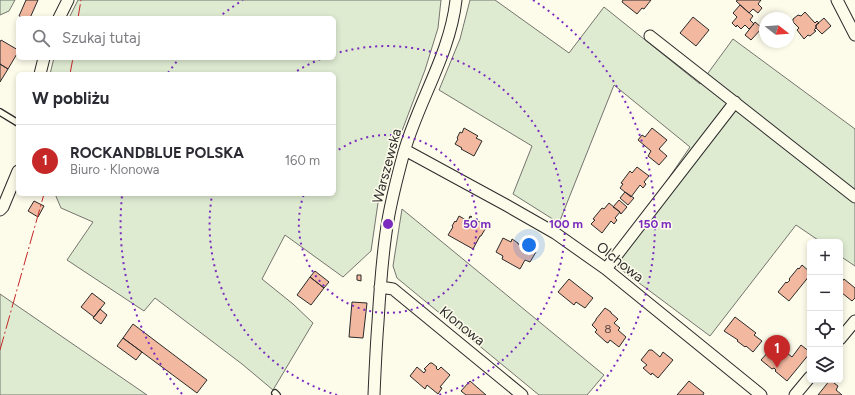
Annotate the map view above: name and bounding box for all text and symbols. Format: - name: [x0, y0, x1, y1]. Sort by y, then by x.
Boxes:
- north arrow: [759, 12, 795, 48]
- search box: [16, 16, 336, 60]
- icon: search: [30, 27, 52, 49]
- text: Szukaj tutaj: [62, 29, 141, 47]
- text: W pobliżu: [32, 88, 109, 108]
- street label: Warszewska: [369, 127, 405, 205]
- text: ROCKANDBLUE POLSKA: [70, 144, 244, 162]
- text: 1: [42, 153, 48, 168]
- text: 160 m: [285, 153, 320, 168]
- text: Biuro · Klonowa: [70, 162, 160, 177]
- centre of rings: [381, 217, 395, 231]
- text: 50 m: [463, 217, 491, 231]
- text: 100 m: [549, 217, 583, 231]
- text: 150 m: [638, 217, 672, 231]
- your location: [519, 235, 539, 255]
- street label: Olchowa: [593, 238, 647, 286]
- map controls: [807, 239, 843, 383]
- button: +: [807, 239, 843, 275]
- button: −: [807, 275, 843, 311]
- street label: Klonowa: [436, 303, 488, 349]
- button: locate: [807, 311, 843, 347]
- house number: 8: [604, 322, 612, 336]
- pin: 1: [764, 335, 790, 368]
- button: layers: [807, 347, 843, 383]

